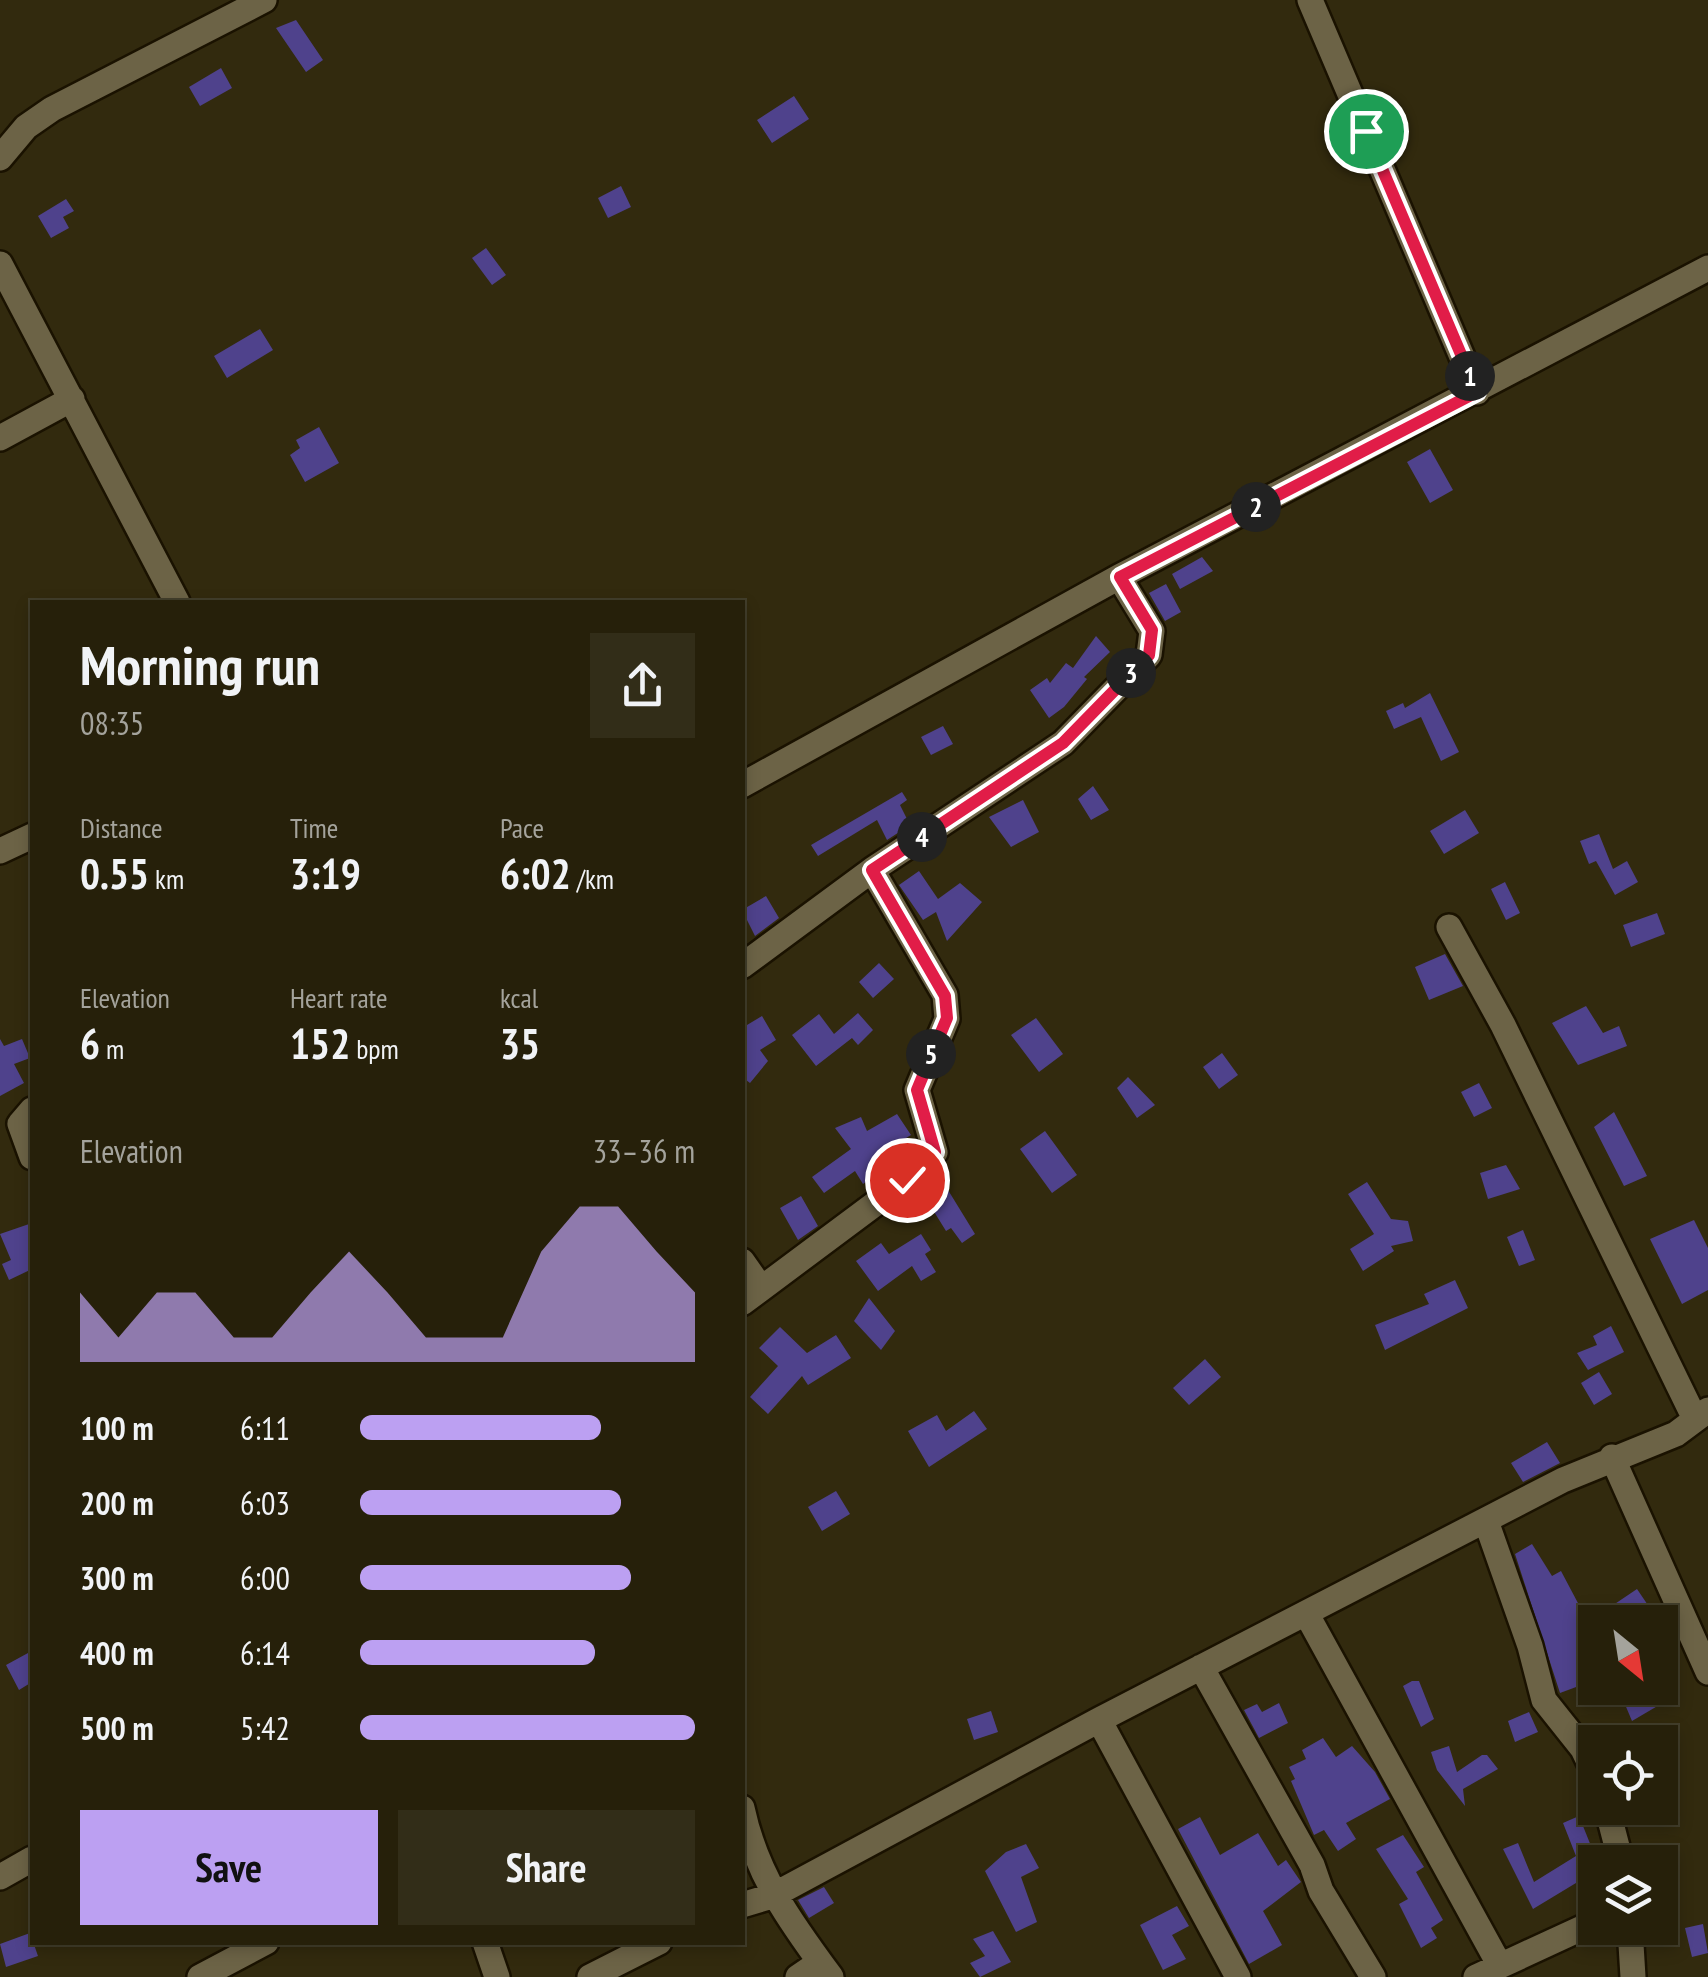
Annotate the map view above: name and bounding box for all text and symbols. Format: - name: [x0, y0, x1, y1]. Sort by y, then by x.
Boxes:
- pin: [1324, 89, 1409, 174]
- icon: arrive: [1339, 104, 1394, 159]
- pin: 1: [1445, 351, 1495, 401]
- text: 1: [1463, 357, 1477, 394]
- pin: 2: [1231, 482, 1281, 532]
- text: 2: [1249, 488, 1263, 525]
- text: Morning run: [80, 629, 320, 700]
- button: share: [590, 633, 695, 738]
- pin: 3: [1106, 648, 1156, 698]
- text: 3: [1124, 654, 1138, 691]
- text: 08:35: [80, 702, 144, 744]
- text: Distance: [80, 809, 163, 846]
- text: Time: [290, 809, 338, 846]
- text: Pace: [500, 809, 544, 846]
- pin: 4: [897, 812, 947, 862]
- text: 4: [915, 818, 929, 855]
- text: 0.55: [80, 846, 149, 901]
- text: 3:19: [290, 846, 361, 901]
- text: 6:02: [500, 846, 571, 901]
- text: km: [149, 860, 184, 897]
- text: /km: [571, 860, 614, 897]
- text: Elevation: [80, 979, 170, 1016]
- text: Heart rate: [290, 979, 388, 1016]
- text: kcal: [500, 979, 538, 1016]
- text: 6: [80, 1016, 100, 1071]
- text: 152: [290, 1016, 350, 1071]
- text: 35: [500, 1016, 540, 1071]
- pin: 5: [906, 1029, 956, 1079]
- text: m: [100, 1030, 124, 1067]
- text: bpm: [350, 1030, 399, 1067]
- text: 5: [924, 1035, 938, 1072]
- text: Elevation: [80, 1130, 183, 1172]
- text: 33–36 m: [593, 1130, 695, 1172]
- pin: [865, 1138, 950, 1223]
- icon: check: [880, 1153, 935, 1208]
- text: 100 m: [80, 1407, 154, 1449]
- text: 6:11: [240, 1407, 290, 1449]
- text: 200 m: [80, 1482, 154, 1524]
- text: 6:03: [240, 1482, 290, 1524]
- text: 300 m: [80, 1557, 154, 1599]
- text: 6:00: [240, 1557, 290, 1599]
- north arrow: [1578, 1605, 1678, 1705]
- map controls: [1578, 1605, 1678, 1945]
- text: 400 m: [80, 1632, 154, 1674]
- text: 6:14: [240, 1632, 290, 1674]
- text: 500 m: [80, 1707, 154, 1749]
- text: 5:42: [240, 1707, 290, 1749]
- button: locate: [1578, 1725, 1678, 1825]
- button: Save: [80, 1810, 378, 1925]
- button: Share: [398, 1810, 695, 1925]
- button: layers: [1578, 1845, 1678, 1945]

